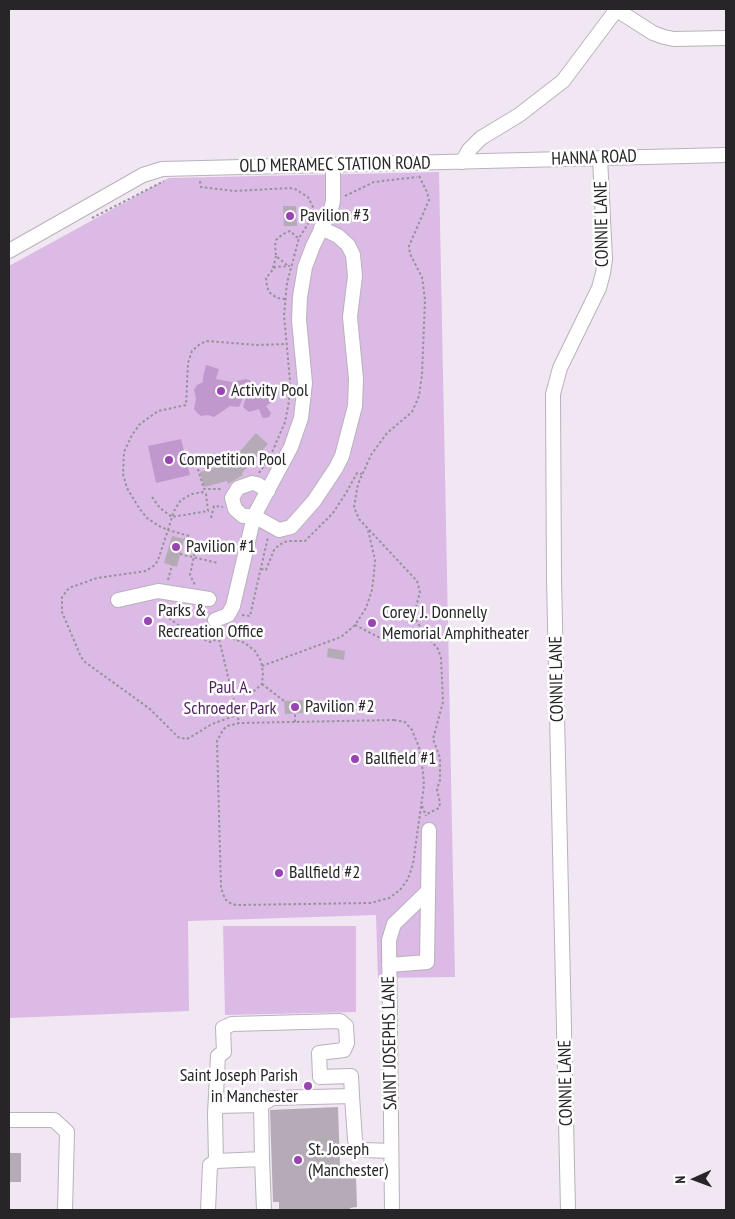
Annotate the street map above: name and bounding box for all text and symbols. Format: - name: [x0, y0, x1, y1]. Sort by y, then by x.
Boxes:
- street label: HANNA ROAD: [551, 146, 637, 170]
- street label: OLD MERAMEC STATION ROAD: [239, 153, 431, 177]
- street label: CONNIE LANE: [590, 181, 614, 267]
- place label: Pavilion #3: [300, 205, 370, 227]
- marker: Pavilion #3: [284, 210, 296, 222]
- place label: Activity Pool: [231, 380, 308, 402]
- marker: Activity Pool: [215, 385, 227, 397]
- place label: Competition Pool: [179, 449, 286, 471]
- marker: Competition Pool: [163, 454, 175, 466]
- place label: Pavilion #1: [186, 536, 256, 558]
- marker: Pavilion #1: [170, 541, 182, 553]
- place label: Parks & Recreation Office: [158, 600, 263, 642]
- place label: Corey J. Donnelly Memorial Amphitheater: [382, 602, 529, 644]
- marker: Parks & Recreation Office: [142, 615, 154, 627]
- marker: Corey J. Donnelly Memorial Amphitheater: [366, 617, 378, 629]
- street label: CONNIE LANE: [545, 636, 569, 722]
- park label: Paul A. Schroeder Park: [184, 677, 276, 720]
- place label: Pavilion #2: [305, 696, 375, 718]
- marker: Pavilion #2: [289, 701, 301, 713]
- place label: Ballfield #1: [365, 748, 436, 770]
- marker: Ballfield #1: [349, 753, 361, 765]
- place label: Ballfield #2: [289, 862, 360, 884]
- marker: Ballfield #2: [273, 867, 285, 879]
- street label: SAINT JOSEPHS LANE: [378, 976, 402, 1110]
- street label: CONNIE LANE: [554, 1040, 578, 1126]
- place label: Saint Joseph Parish in Manchester: [180, 1065, 298, 1108]
- marker: Saint Joseph Parish in Manchester: [302, 1080, 314, 1092]
- place label: St. Joseph (Manchester): [308, 1139, 388, 1182]
- marker: St. Joseph (Manchester): [292, 1154, 304, 1166]
- north arrow: [670, 1154, 720, 1204]
- text: N: [671, 1175, 689, 1184]

